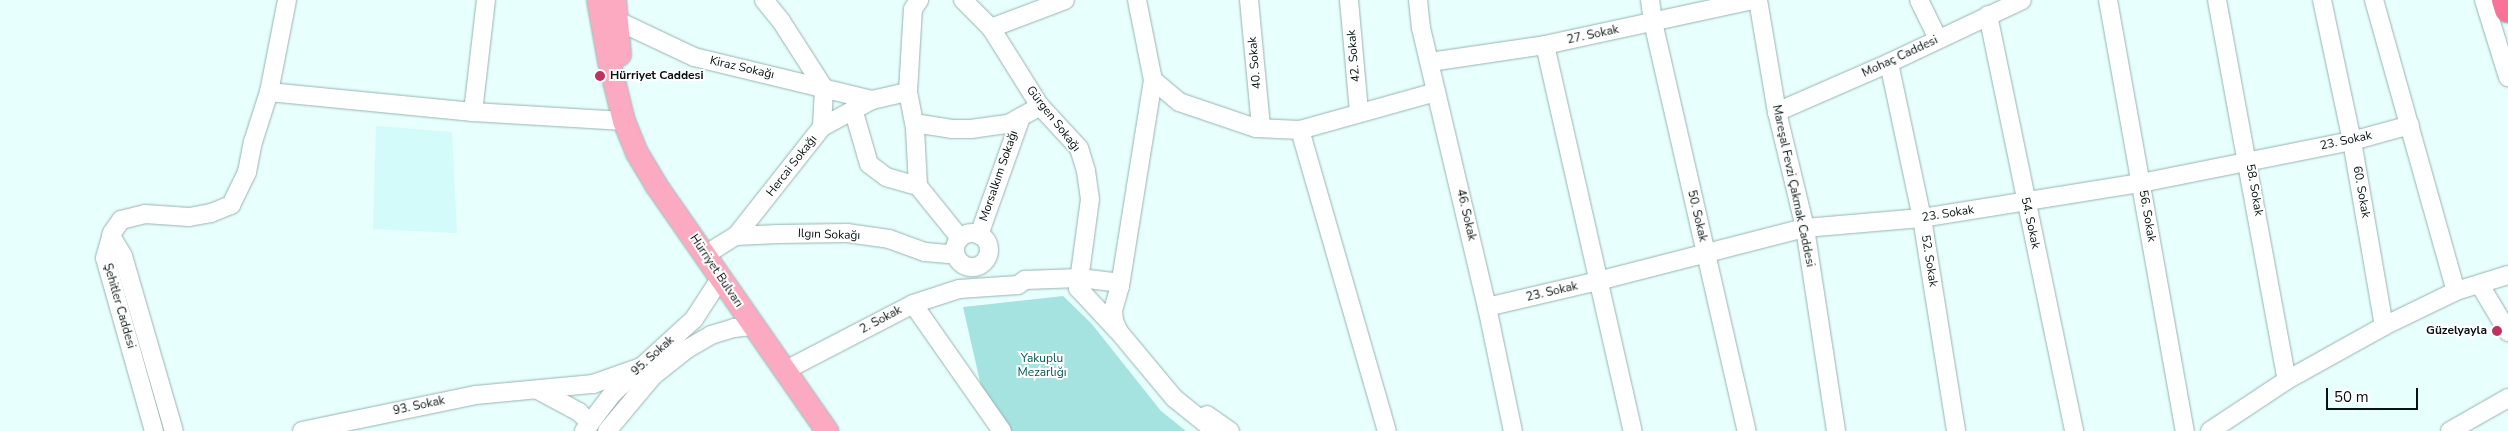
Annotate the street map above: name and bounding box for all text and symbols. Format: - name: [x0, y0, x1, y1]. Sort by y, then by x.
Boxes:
- street label: 27. Sokak: [1566, 22, 1620, 48]
- street label: 42. Sokak: [1345, 29, 1363, 83]
- street label: Mohaç Caddesi: [1860, 33, 1940, 81]
- street label: 40. Sokak: [1246, 36, 1264, 90]
- street label: Kiraz Sokağı: [708, 54, 776, 82]
- place label: Hürriyet Caddesi: [610, 69, 704, 83]
- marker: Hürriyet Caddesi: [594, 70, 606, 82]
- street label: Gürgen Sokağı: [1023, 83, 1083, 155]
- street label: Mareşal Fevzi Çakmak Caddesi: [1769, 104, 1817, 268]
- street label: 23. Sokak: [2319, 128, 2373, 154]
- street label: Morsalkım Sokağı: [977, 129, 1021, 223]
- street label: Hercai Sokağı: [764, 133, 820, 199]
- street label: 58. Sokak: [2242, 163, 2266, 217]
- street label: 60. Sokak: [2349, 165, 2373, 219]
- street label: 46. Sokak: [1453, 188, 1479, 242]
- street label: 50. Sokak: [1684, 189, 1710, 243]
- street label: 56. Sokak: [2135, 189, 2159, 243]
- street label: 54. Sokak: [2017, 196, 2043, 250]
- street label: 23. Sokak: [1921, 203, 1975, 225]
- street label: Ilgın Sokağı: [798, 227, 860, 243]
- street label: Hürriyet Bulvarı: [686, 232, 746, 310]
- street label: 52. Sokak: [1918, 234, 1940, 288]
- street label: Şehitler Caddesi: [100, 262, 138, 350]
- street label: 23. Sokak: [1525, 279, 1579, 305]
- street label: 2. Sokak: [858, 303, 904, 337]
- place label: Güzelyayla: [2426, 324, 2487, 338]
- marker: Güzelyayla: [2491, 325, 2503, 337]
- street label: 95. Sokak: [629, 333, 677, 379]
- park label: Yakuplu Mezarlığı: [1018, 352, 1066, 380]
- scale bar: [2328, 378, 2420, 410]
- text: 50 m: [2334, 387, 2369, 407]
- street label: 93. Sokak: [392, 393, 446, 419]

